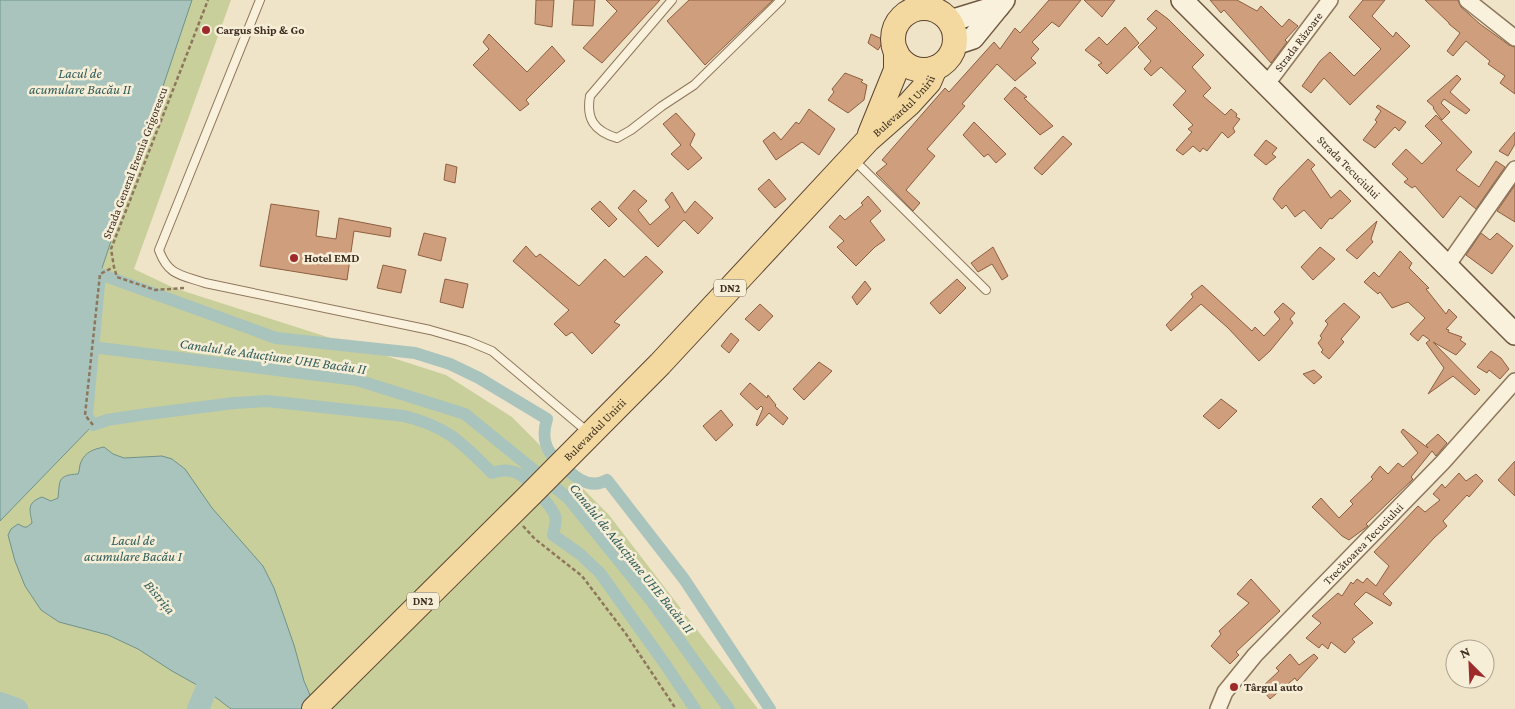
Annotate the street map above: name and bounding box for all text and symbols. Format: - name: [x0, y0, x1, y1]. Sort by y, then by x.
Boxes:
- street label: Strada Răzoare: [1271, 9, 1326, 75]
- place label: Cargus Ship & Go: [216, 23, 304, 37]
- marker: Cargus Ship & Go: [200, 24, 212, 36]
- water label: Lacul de acumulare Bacău II: [29, 65, 132, 97]
- street label: Bulevardul Unirii: [870, 73, 938, 140]
- street label: Strada General Eremia Grigorescu: [100, 85, 171, 241]
- street label: Strada Tecuciului: [1314, 133, 1383, 202]
- place label: Hotel EMD: [304, 251, 360, 265]
- marker: Hotel EMD: [288, 252, 300, 264]
- road number: DN2: [714, 280, 746, 296]
- water label: Canalul de Aducțiune UHE Bacău II: [179, 335, 368, 378]
- street label: Bulevardul Unirii: [561, 396, 629, 464]
- water label: Canalul de Aducțiune UHE Bacău II: [566, 480, 698, 637]
- street label: Trecătoarea Tecuciului: [1320, 500, 1406, 588]
- water label: Lacul de acumulare Bacău I: [84, 532, 183, 564]
- water label: Bistrița: [140, 577, 179, 618]
- road number: DN2: [407, 592, 439, 610]
- north arrow: [1445, 639, 1495, 689]
- text: N: [1457, 643, 1473, 661]
- place label: Târgul auto: [1244, 680, 1303, 694]
- marker: Târgul auto: [1228, 681, 1240, 693]

